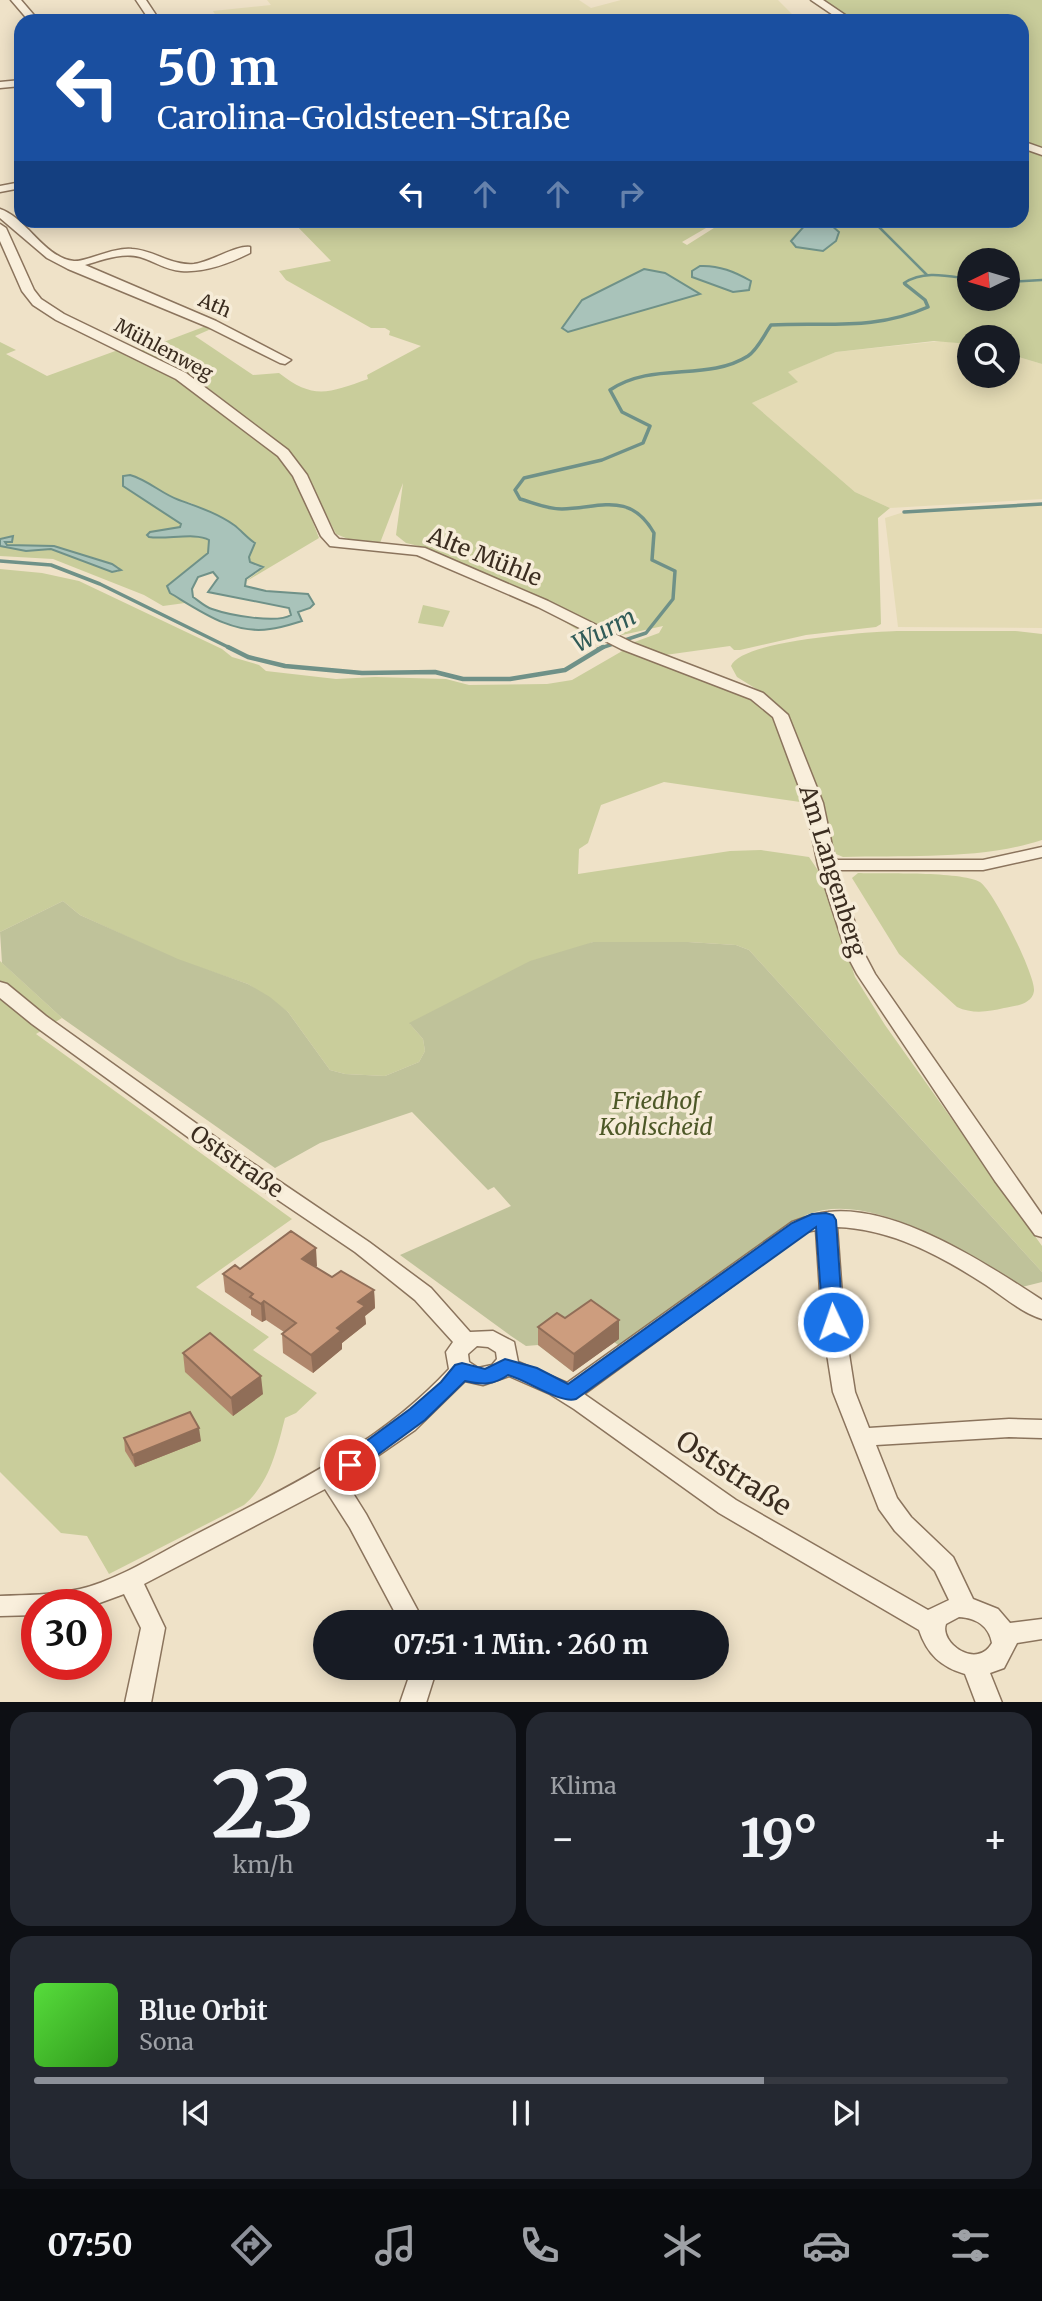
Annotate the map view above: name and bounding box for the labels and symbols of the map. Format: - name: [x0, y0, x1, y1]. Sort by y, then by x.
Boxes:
- north arrow: [957, 248, 1020, 312]
- street label: Ath: [194, 287, 235, 323]
- street label: Mühlenweg: [111, 313, 218, 385]
- street label: Alte Mühle: [423, 520, 546, 592]
- water label: Wurm: [567, 601, 641, 659]
- street label: Am Langenberg: [793, 781, 873, 960]
- park label: Friedhof Kohlscheid: [598, 1086, 713, 1141]
- street label: Oststraße: [185, 1118, 289, 1204]
- position arrow: [796, 1285, 870, 1359]
- street label: Oststraße: [669, 1422, 799, 1524]
- pin: [320, 1435, 380, 1495]
- speed limit sign: 30: [21, 1589, 112, 1680]

